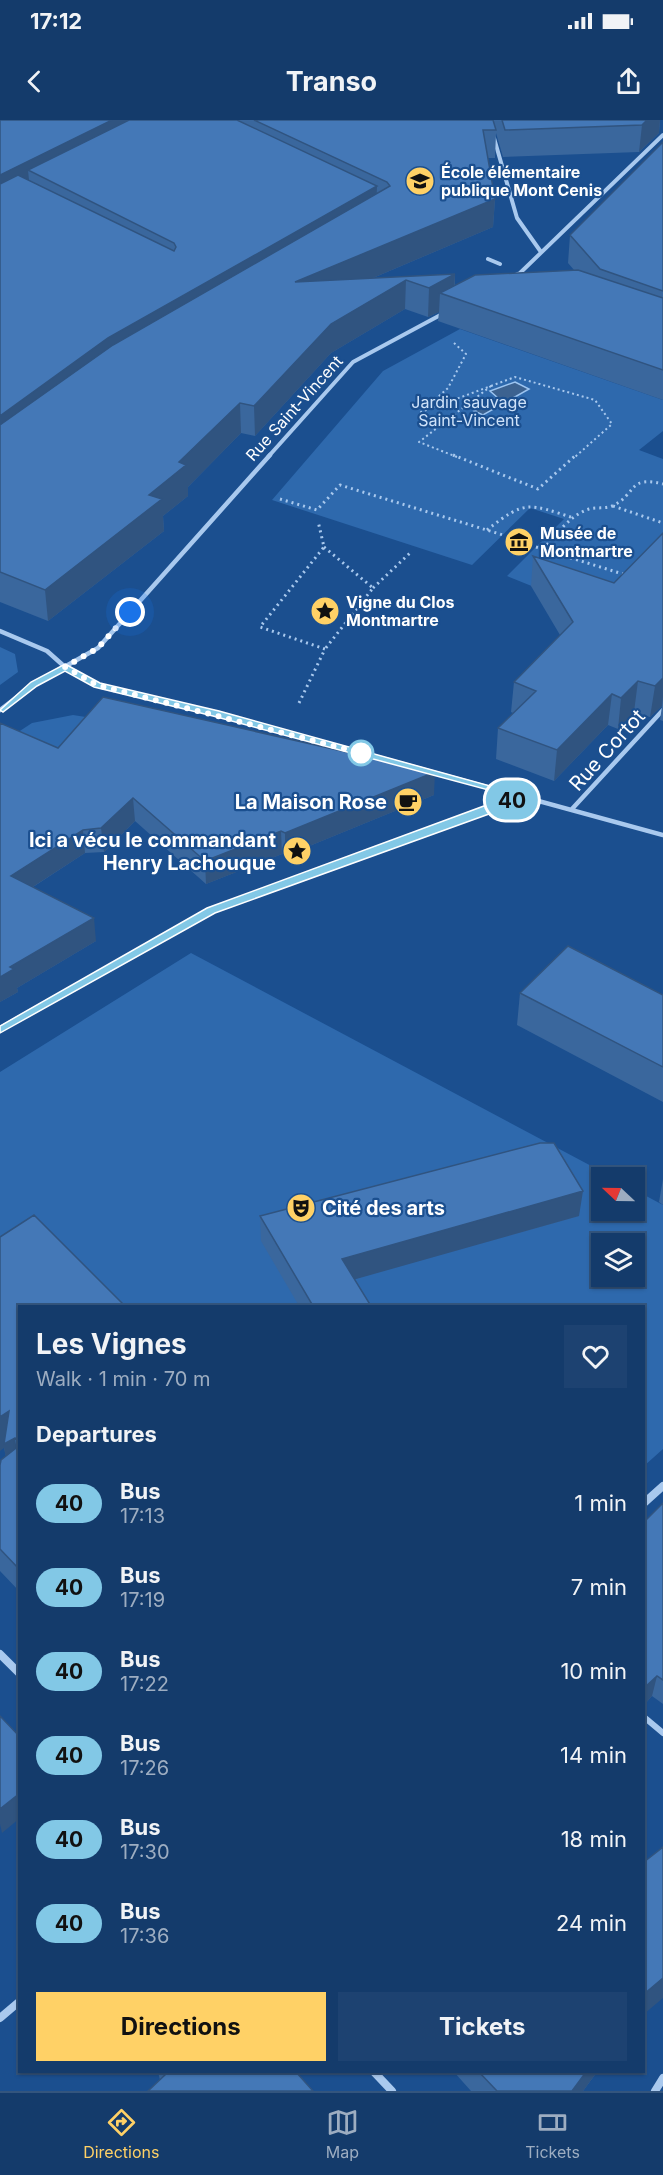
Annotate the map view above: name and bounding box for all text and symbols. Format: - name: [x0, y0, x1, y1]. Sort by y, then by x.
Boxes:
- text: 17:12: [30, 8, 82, 34]
- icon: back: [18, 65, 51, 98]
- text: Transo: [286, 65, 377, 98]
- icon: share: [612, 65, 645, 98]
- place label: École élémentaire publique Mont Cenis: [441, 162, 602, 200]
- school or university icon: École élémentaire publique Mont Cenis: [404, 165, 436, 197]
- street label: Rue Saint-Vincent: [241, 351, 347, 465]
- park label: Jardin sauvage Saint-Vincent: [411, 392, 527, 430]
- place label: Musée de Montmartre: [540, 523, 633, 561]
- museum icon: Musée de Montmartre: [503, 526, 535, 558]
- place label: Vigne du Clos Montmartre: [346, 592, 454, 630]
- place icon: Vigne du Clos Montmartre: [309, 595, 341, 627]
- your location: [115, 597, 145, 627]
- street label: Rue Cortot: [564, 704, 650, 796]
- unlabelled marker: [348, 740, 374, 766]
- line badge: 40: [485, 780, 539, 820]
- cafe icon: La Maison Rose: [392, 786, 424, 818]
- text: 40: [498, 788, 526, 813]
- place label: La Maison Rose: [235, 790, 387, 814]
- place label: Ici a vécu le commandant Henry Lachouque: [29, 828, 276, 875]
- place icon: Ici a vécu le commandant Henry Lachouque: [281, 835, 313, 867]
- north arrow: [591, 1167, 645, 1221]
- map controls: [591, 1167, 645, 1287]
- theatre icon: Cité des arts: [285, 1192, 317, 1224]
- place label: Cité des arts: [322, 1196, 445, 1220]
- button: layers: [591, 1233, 645, 1287]
- button: heart: [564, 1325, 627, 1388]
- text: Les Vignes: [36, 1327, 187, 1361]
- text: Walk · 1 min · 70 m: [36, 1367, 210, 1391]
- text: Departures: [36, 1421, 157, 1447]
- text: Bus: [120, 1478, 161, 1504]
- text: 1 min: [574, 1490, 627, 1516]
- text: 40: [55, 1491, 83, 1516]
- text: 17:13: [120, 1504, 165, 1528]
- text: Bus: [120, 1562, 161, 1588]
- text: 7 min: [571, 1574, 627, 1600]
- text: 40: [55, 1575, 83, 1600]
- text: 17:19: [120, 1588, 165, 1612]
- text: Bus: [120, 1646, 161, 1672]
- text: 10 min: [560, 1658, 627, 1684]
- text: 40: [55, 1659, 83, 1684]
- text: 17:22: [120, 1672, 169, 1696]
- text: Bus: [120, 1730, 161, 1756]
- text: 14 min: [560, 1742, 627, 1768]
- text: 40: [55, 1743, 83, 1768]
- text: 17:26: [120, 1756, 169, 1780]
- text: Bus: [120, 1814, 161, 1840]
- text: 18 min: [561, 1826, 627, 1852]
- text: 40: [55, 1827, 83, 1852]
- text: 17:30: [120, 1840, 170, 1864]
- text: Bus: [120, 1898, 161, 1924]
- text: 24 min: [556, 1910, 627, 1936]
- text: 40: [55, 1911, 83, 1936]
- text: 17:36: [120, 1924, 169, 1948]
- button: Directions: [36, 1992, 326, 2061]
- button: Tickets: [338, 1992, 627, 2061]
- tab: Directions: [83, 2106, 159, 2162]
- tab: Map: [326, 2106, 359, 2162]
- tab: Tickets: [525, 2106, 580, 2162]

